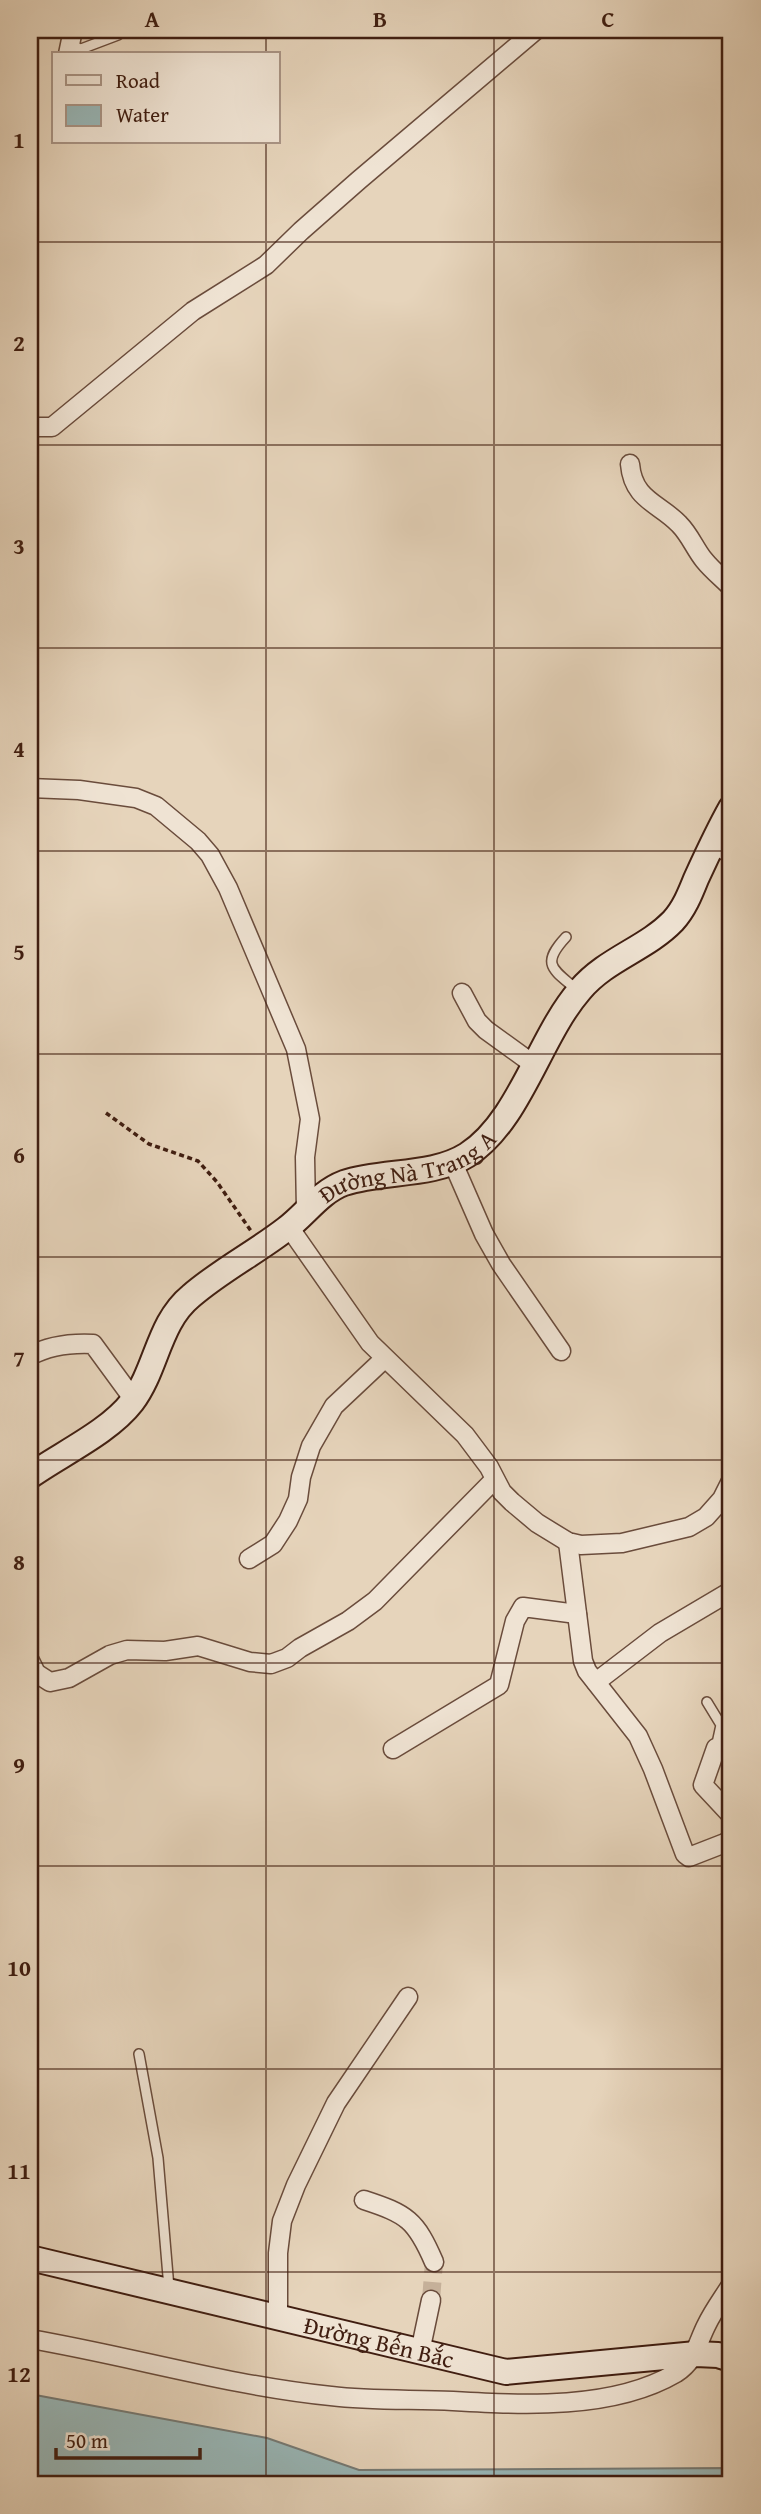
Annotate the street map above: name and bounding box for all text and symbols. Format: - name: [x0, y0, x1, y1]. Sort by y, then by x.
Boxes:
- text: A: [145, 2, 160, 35]
- text: B: [373, 2, 387, 35]
- text: C: [601, 2, 615, 35]
- legend: [52, 52, 280, 144]
- text: Road: [116, 65, 161, 96]
- text: Water: [116, 99, 169, 130]
- text: 1: [13, 123, 25, 156]
- text: 2: [13, 326, 25, 359]
- text: 3: [13, 529, 25, 562]
- text: 4: [13, 732, 25, 765]
- text: 5: [13, 935, 25, 968]
- street label: Đường Nà Trang A: [311, 1121, 504, 1211]
- text: 6: [13, 1138, 25, 1171]
- text: 7: [13, 1342, 25, 1375]
- text: 8: [13, 1545, 25, 1578]
- text: 9: [13, 1748, 25, 1781]
- text: 10: [7, 1951, 31, 1984]
- text: 11: [7, 2154, 31, 2187]
- street label: Đường Bến Bắc: [301, 2307, 458, 2377]
- text: 12: [7, 2357, 31, 2390]
- scale bar: [56, 2416, 200, 2460]
- text: 50 m: [66, 2425, 108, 2456]

